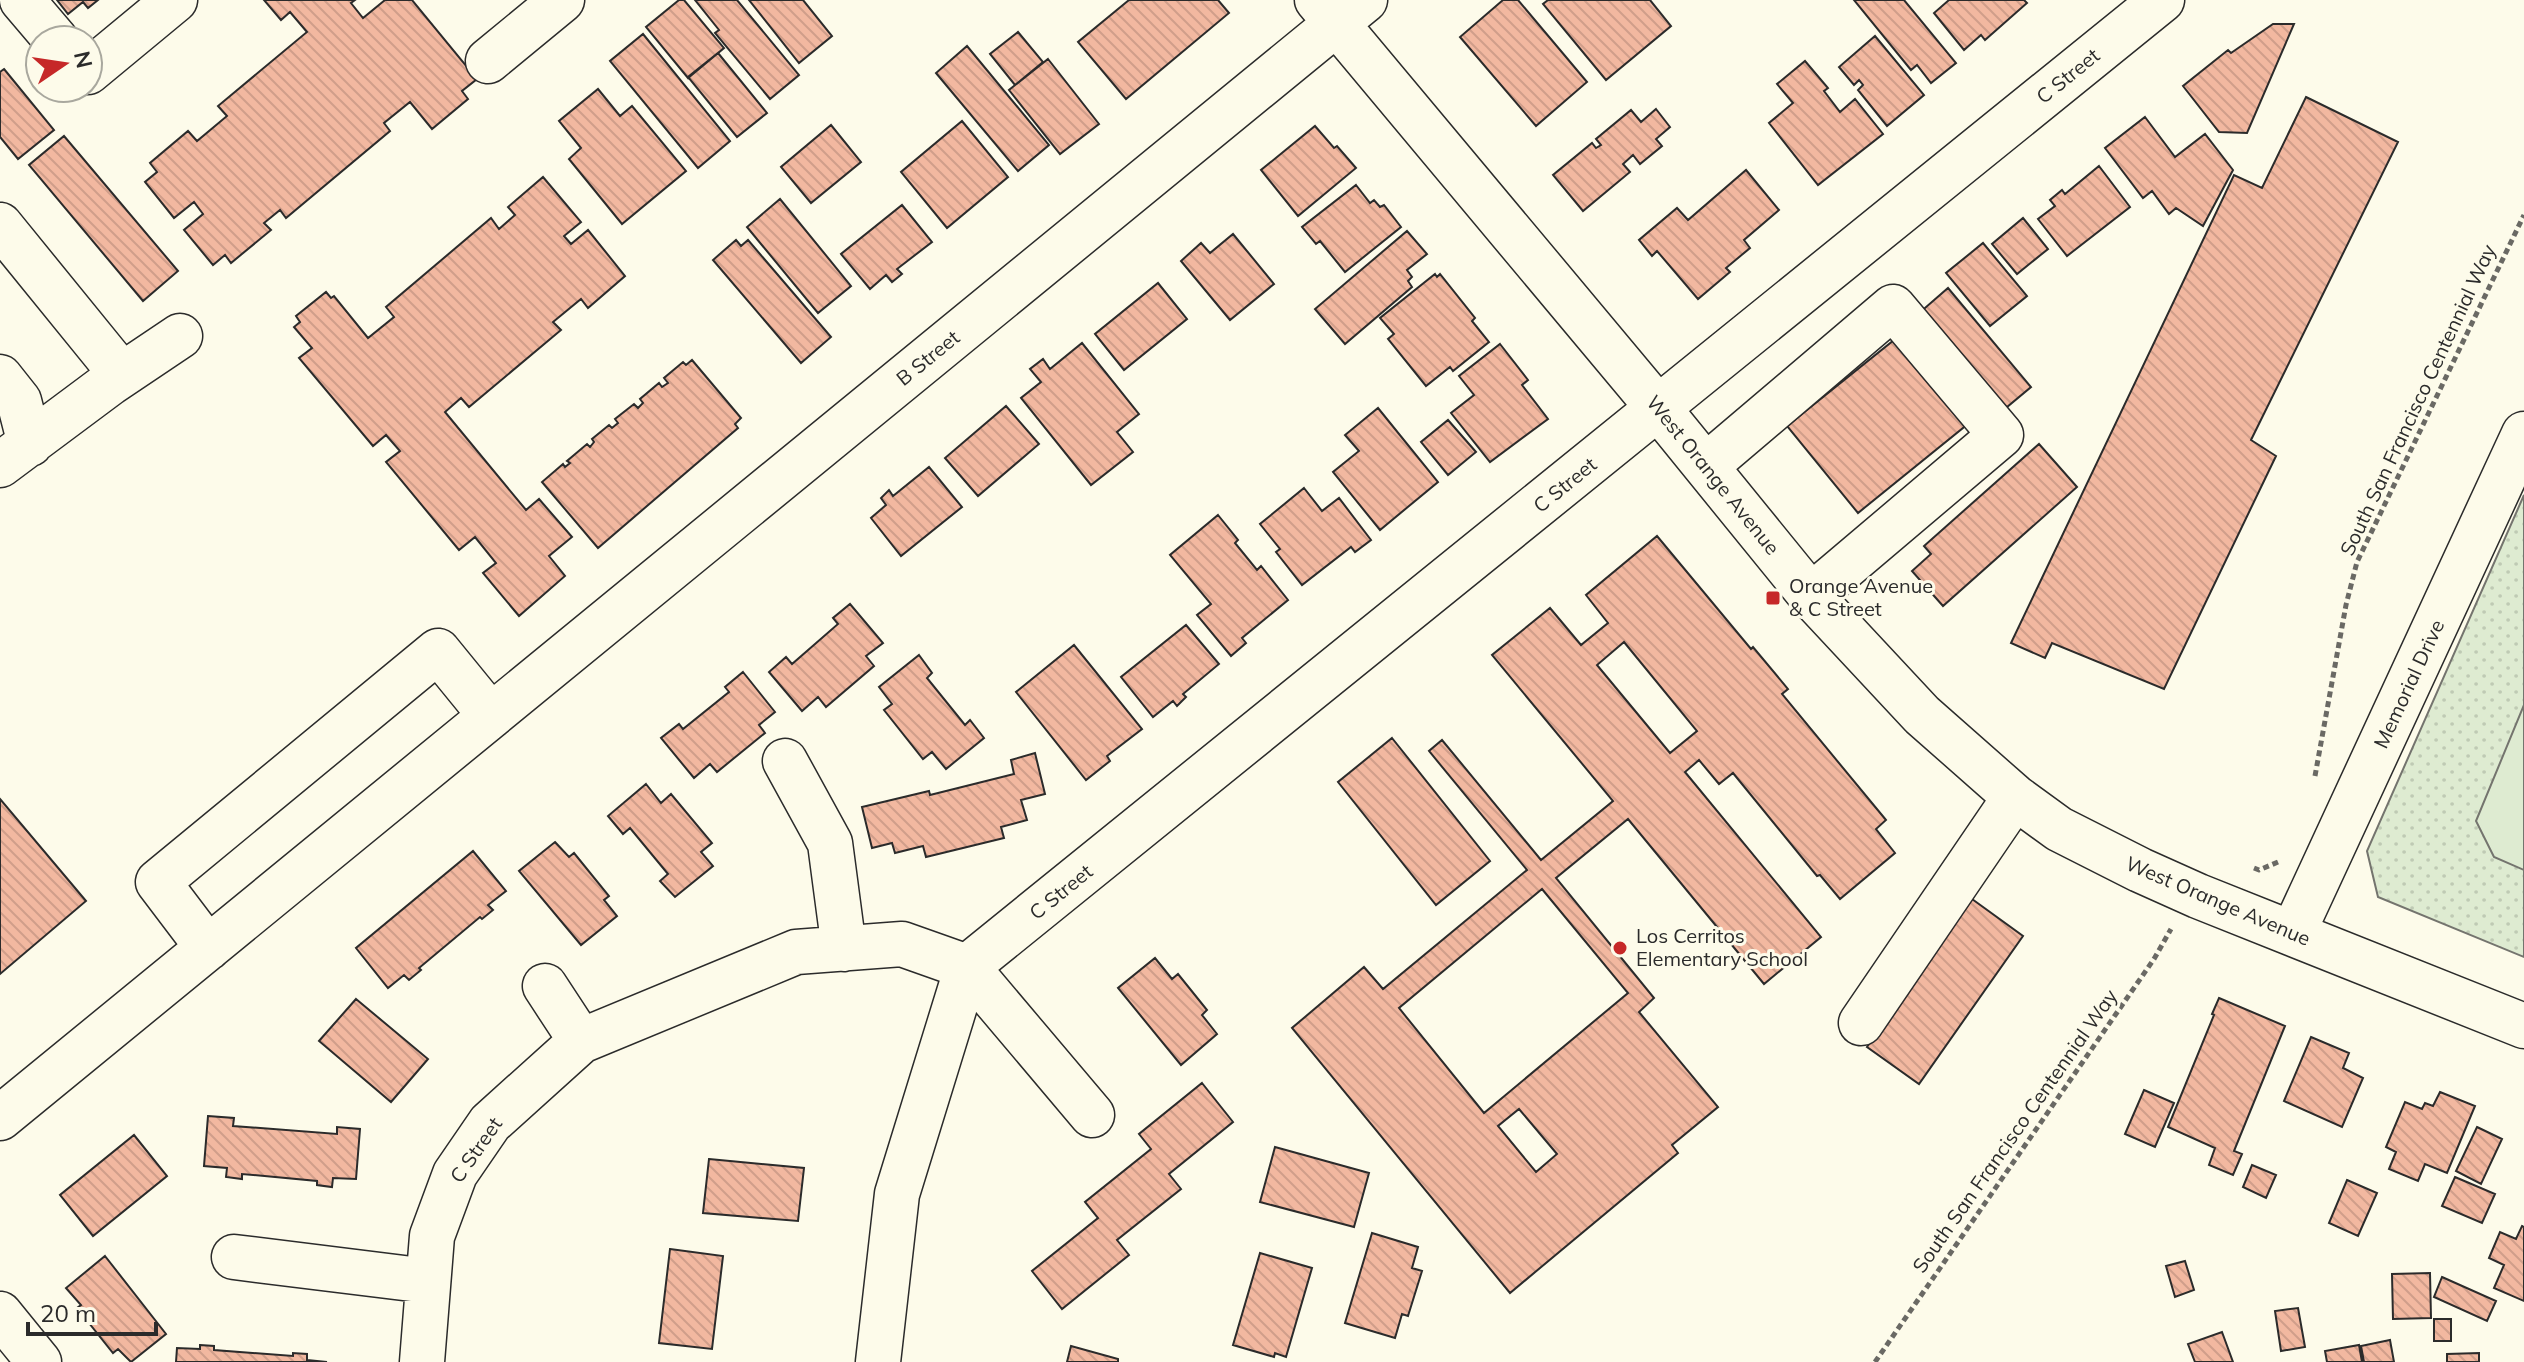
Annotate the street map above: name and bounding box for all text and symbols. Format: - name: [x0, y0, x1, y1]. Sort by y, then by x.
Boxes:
- north arrow: [24, 24, 104, 104]
- street label: C Street: [2031, 43, 2104, 109]
- text: N: [68, 48, 99, 71]
- street label: South San Francisco Centennial Way: [2334, 240, 2501, 559]
- street label: B Street: [891, 325, 964, 391]
- street label: West Orange Avenue: [1641, 390, 1785, 560]
- street label: C Street: [1528, 452, 1601, 518]
- place label: Orange Avenue & C Street: [1789, 573, 1933, 621]
- marker: Orange Avenue & C Street: [1764, 589, 1782, 607]
- street label: Memorial Drive: [2368, 615, 2449, 752]
- street label: West Orange Avenue: [2122, 850, 2314, 951]
- street label: C Street: [1024, 859, 1097, 925]
- place label: Los Cerritos Elementary School: [1636, 923, 1808, 971]
- marker: Los Cerritos Elementary School: [1611, 939, 1629, 957]
- street label: South San Francisco Centennial Way: [1907, 984, 2123, 1277]
- street label: C Street: [444, 1112, 507, 1187]
- scale bar: [28, 1286, 156, 1336]
- text: 20 m: [40, 1298, 96, 1328]

